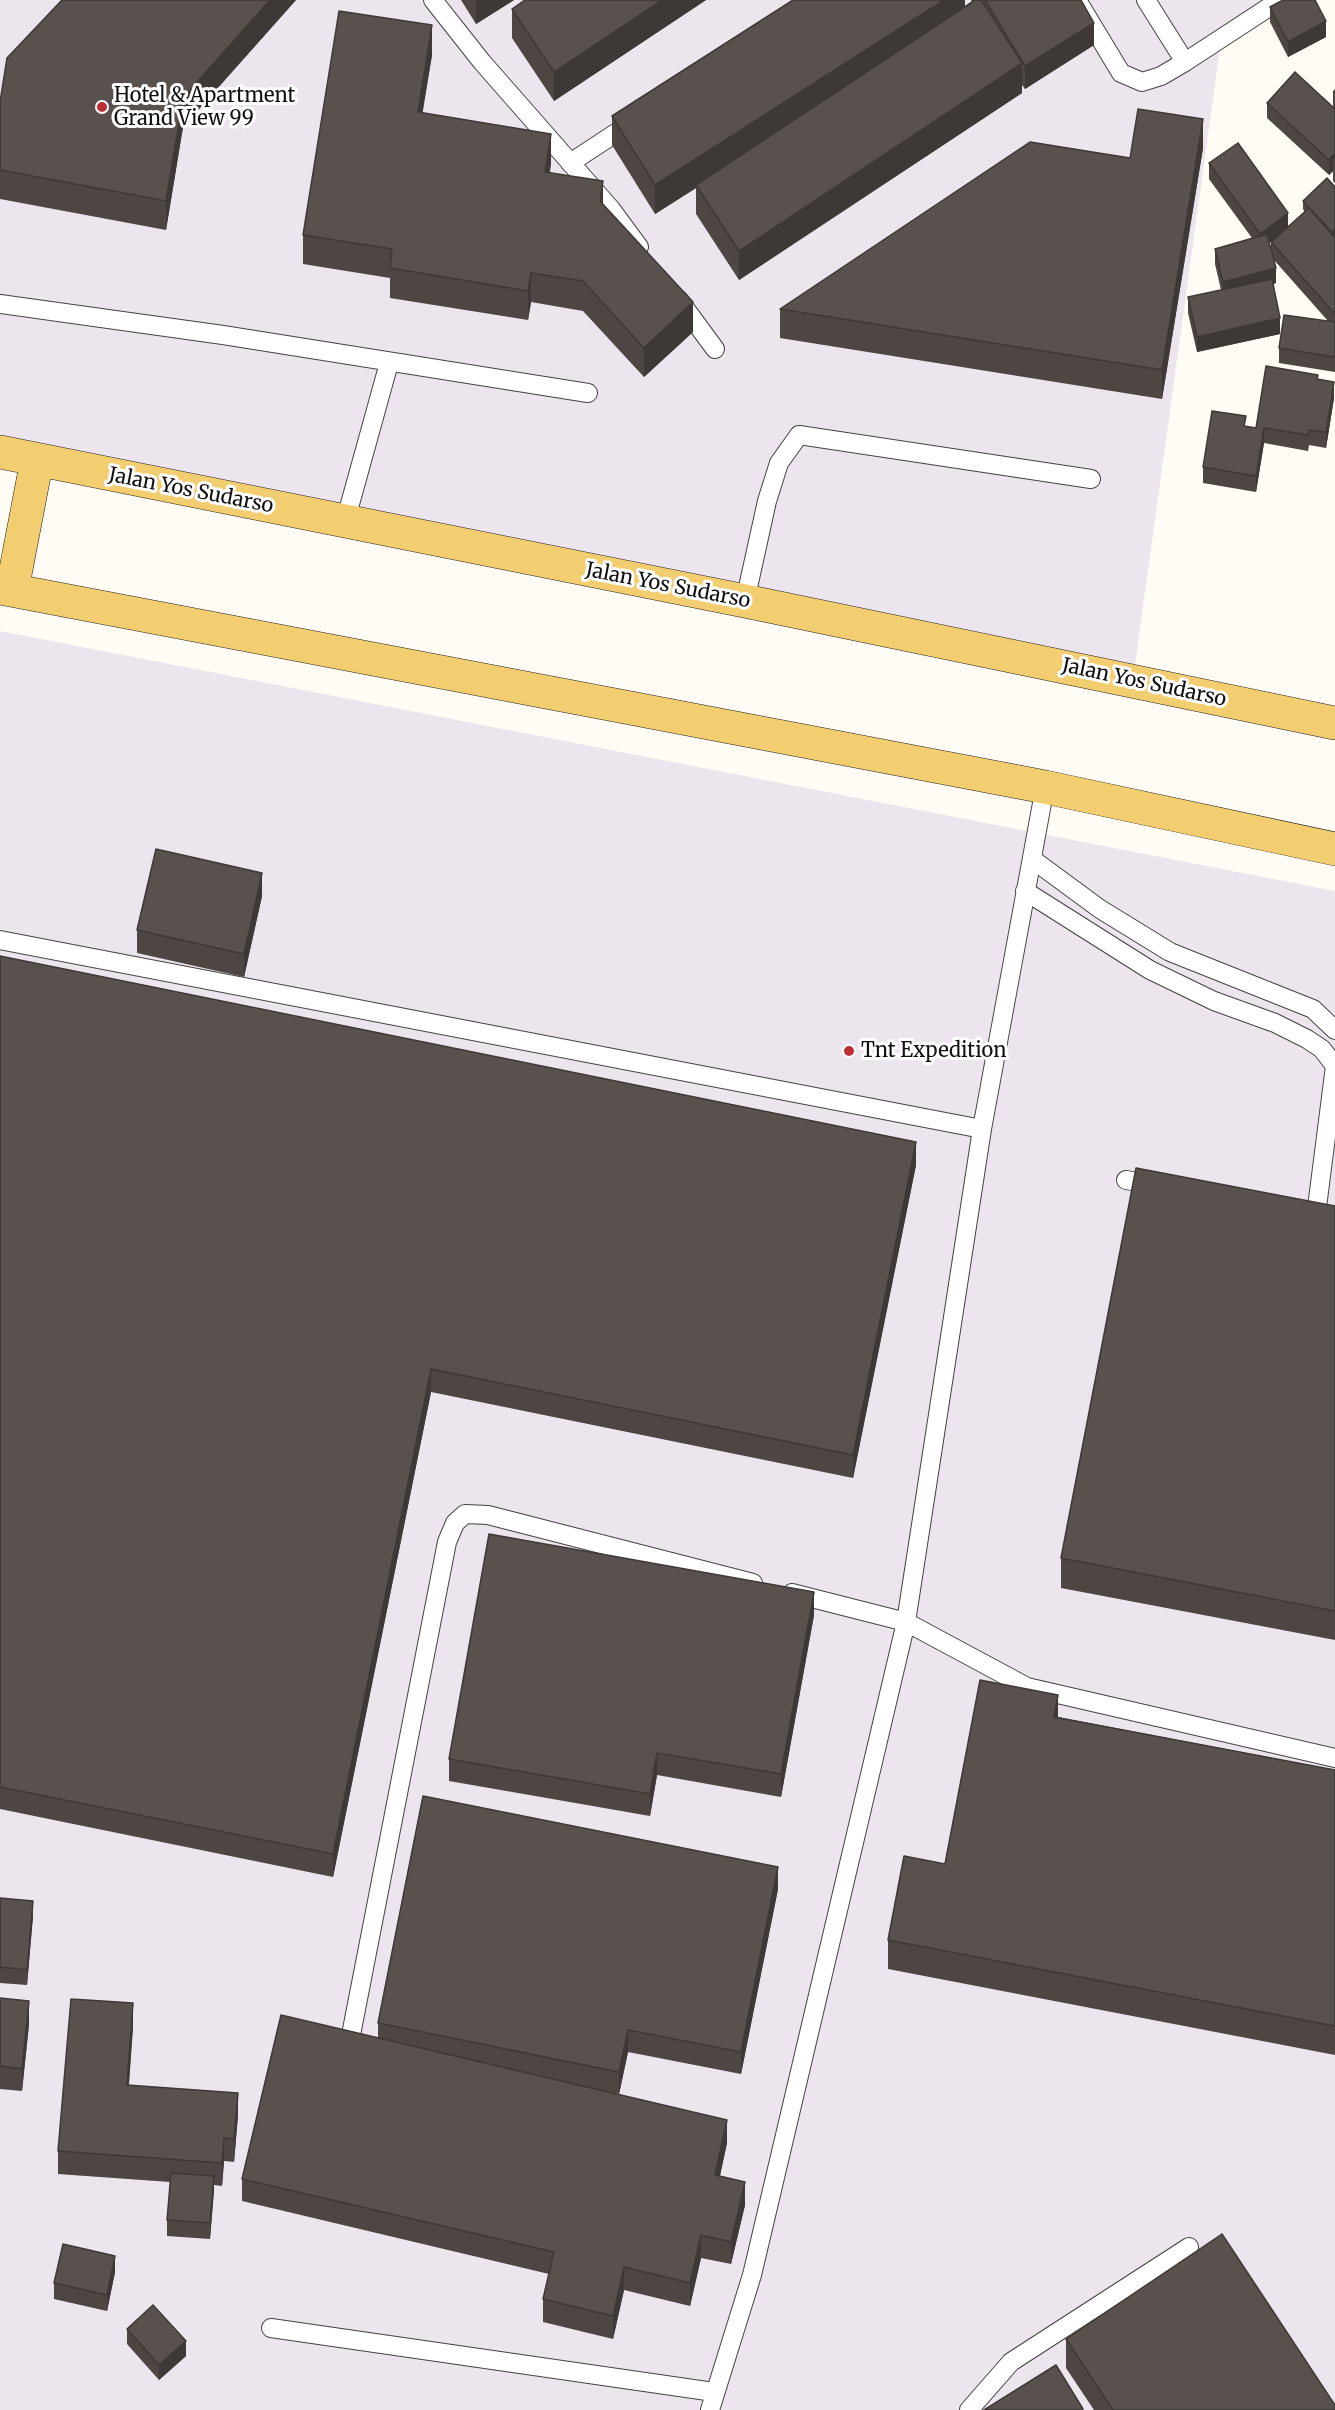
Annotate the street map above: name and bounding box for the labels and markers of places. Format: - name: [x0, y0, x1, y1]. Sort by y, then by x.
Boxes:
- place label: Hotel & Apartment Grand View 99: [114, 84, 295, 131]
- marker: Hotel & Apartment Grand View 99: [95, 100, 109, 114]
- place label: Tnt Expedition: [861, 1039, 1006, 1063]
- marker: Tnt Expedition: [842, 1044, 856, 1058]

